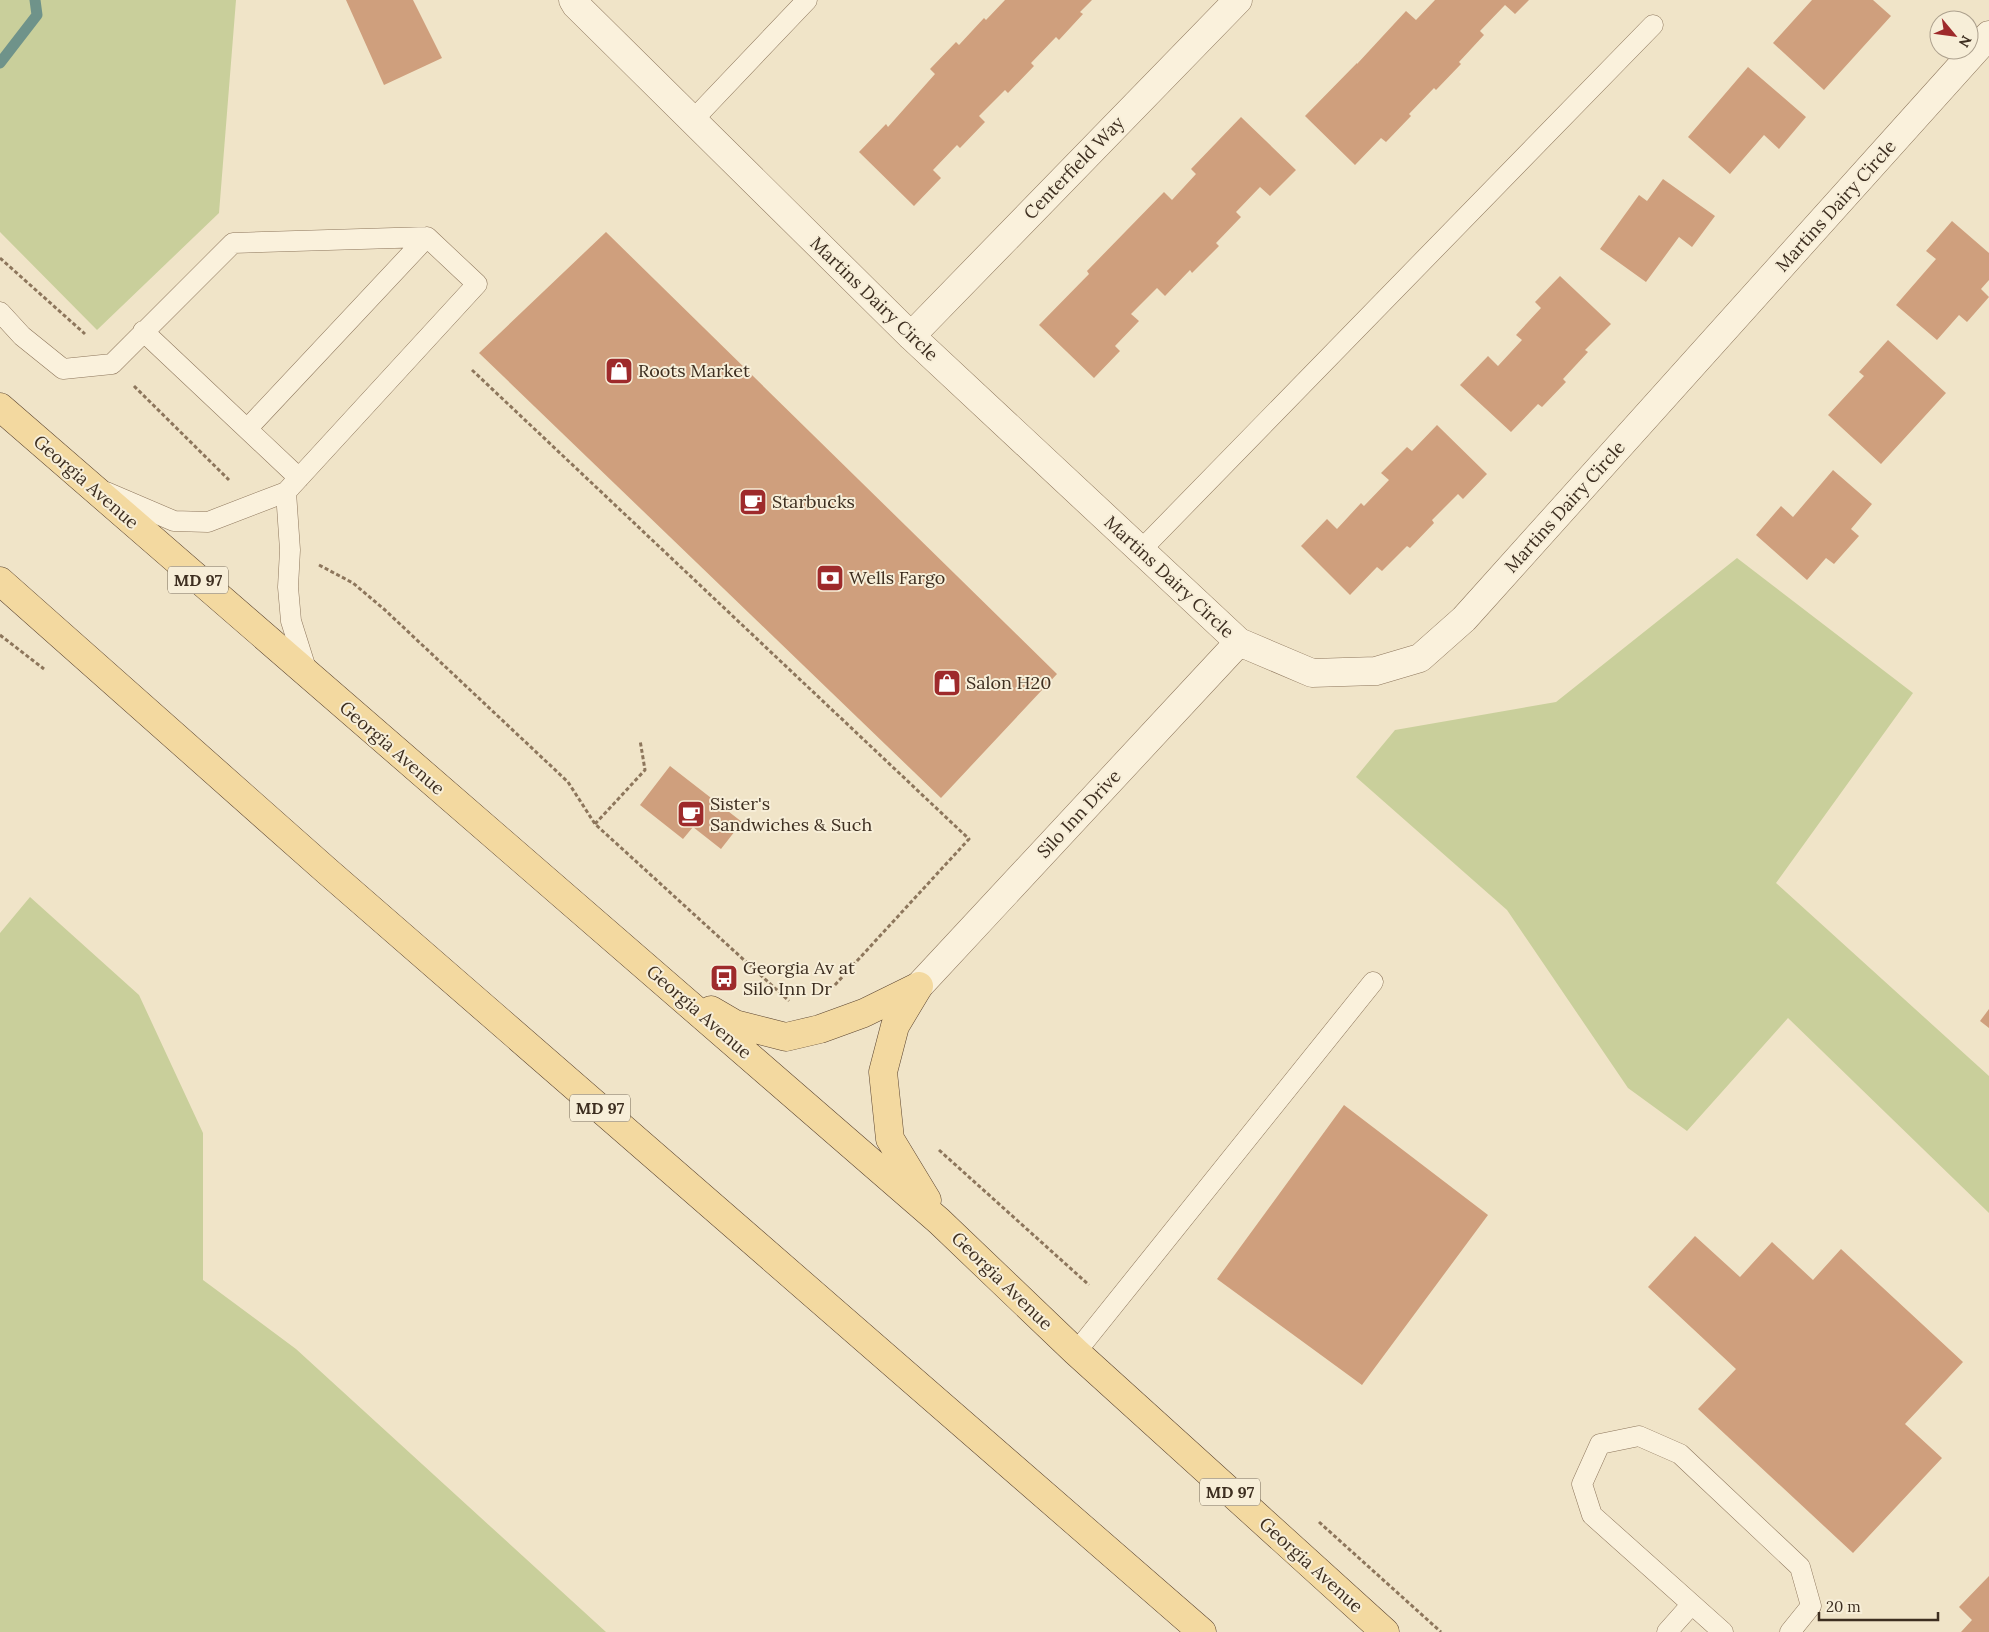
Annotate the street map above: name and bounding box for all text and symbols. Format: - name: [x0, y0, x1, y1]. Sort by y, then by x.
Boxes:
- north arrow: [1929, 10, 1979, 60]
- text: N: [1955, 32, 1976, 51]
- street label: Centerfield Way: [1019, 111, 1129, 224]
- street label: Martins Dairy Circle: [1770, 135, 1901, 276]
- street label: Martins Dairy Circle: [805, 232, 943, 366]
- shop icon: Roots Market: [604, 356, 634, 386]
- place label: Roots Market: [638, 359, 750, 382]
- street label: Georgia Avenue: [29, 430, 144, 534]
- street label: Martins Dairy Circle: [1499, 436, 1630, 577]
- cafe icon: Starbucks: [738, 487, 768, 517]
- place label: Starbucks: [772, 490, 855, 513]
- street label: Martins Dairy Circle: [1100, 510, 1239, 643]
- bank icon: Wells Fargo: [815, 563, 845, 593]
- road number: MD 97: [168, 566, 228, 594]
- place label: Wells Fargo: [849, 566, 945, 589]
- shop icon: Salon H20: [932, 668, 962, 698]
- place label: Salon H20: [966, 671, 1051, 694]
- street label: Georgia Avenue: [335, 696, 450, 800]
- street label: Silo Inn Drive: [1032, 764, 1126, 863]
- place label: Sister's Sandwiches & Such: [710, 792, 872, 836]
- cafe icon: Sister's Sandwiches & Such: [676, 799, 706, 829]
- place label: Georgia Av at Silo Inn Dr: [743, 956, 855, 1000]
- street label: Georgia Avenue: [642, 960, 757, 1064]
- bus stop icon: Georgia Av at Silo Inn Dr: [709, 963, 739, 993]
- road number: MD 97: [570, 1094, 630, 1122]
- street label: Georgia Avenue: [947, 1226, 1058, 1335]
- road number: MD 97: [1200, 1478, 1260, 1505]
- street label: Georgia Avenue: [1255, 1512, 1368, 1618]
- scale bar: [1819, 1590, 1938, 1622]
- text: 20 m: [1826, 1597, 1861, 1616]

